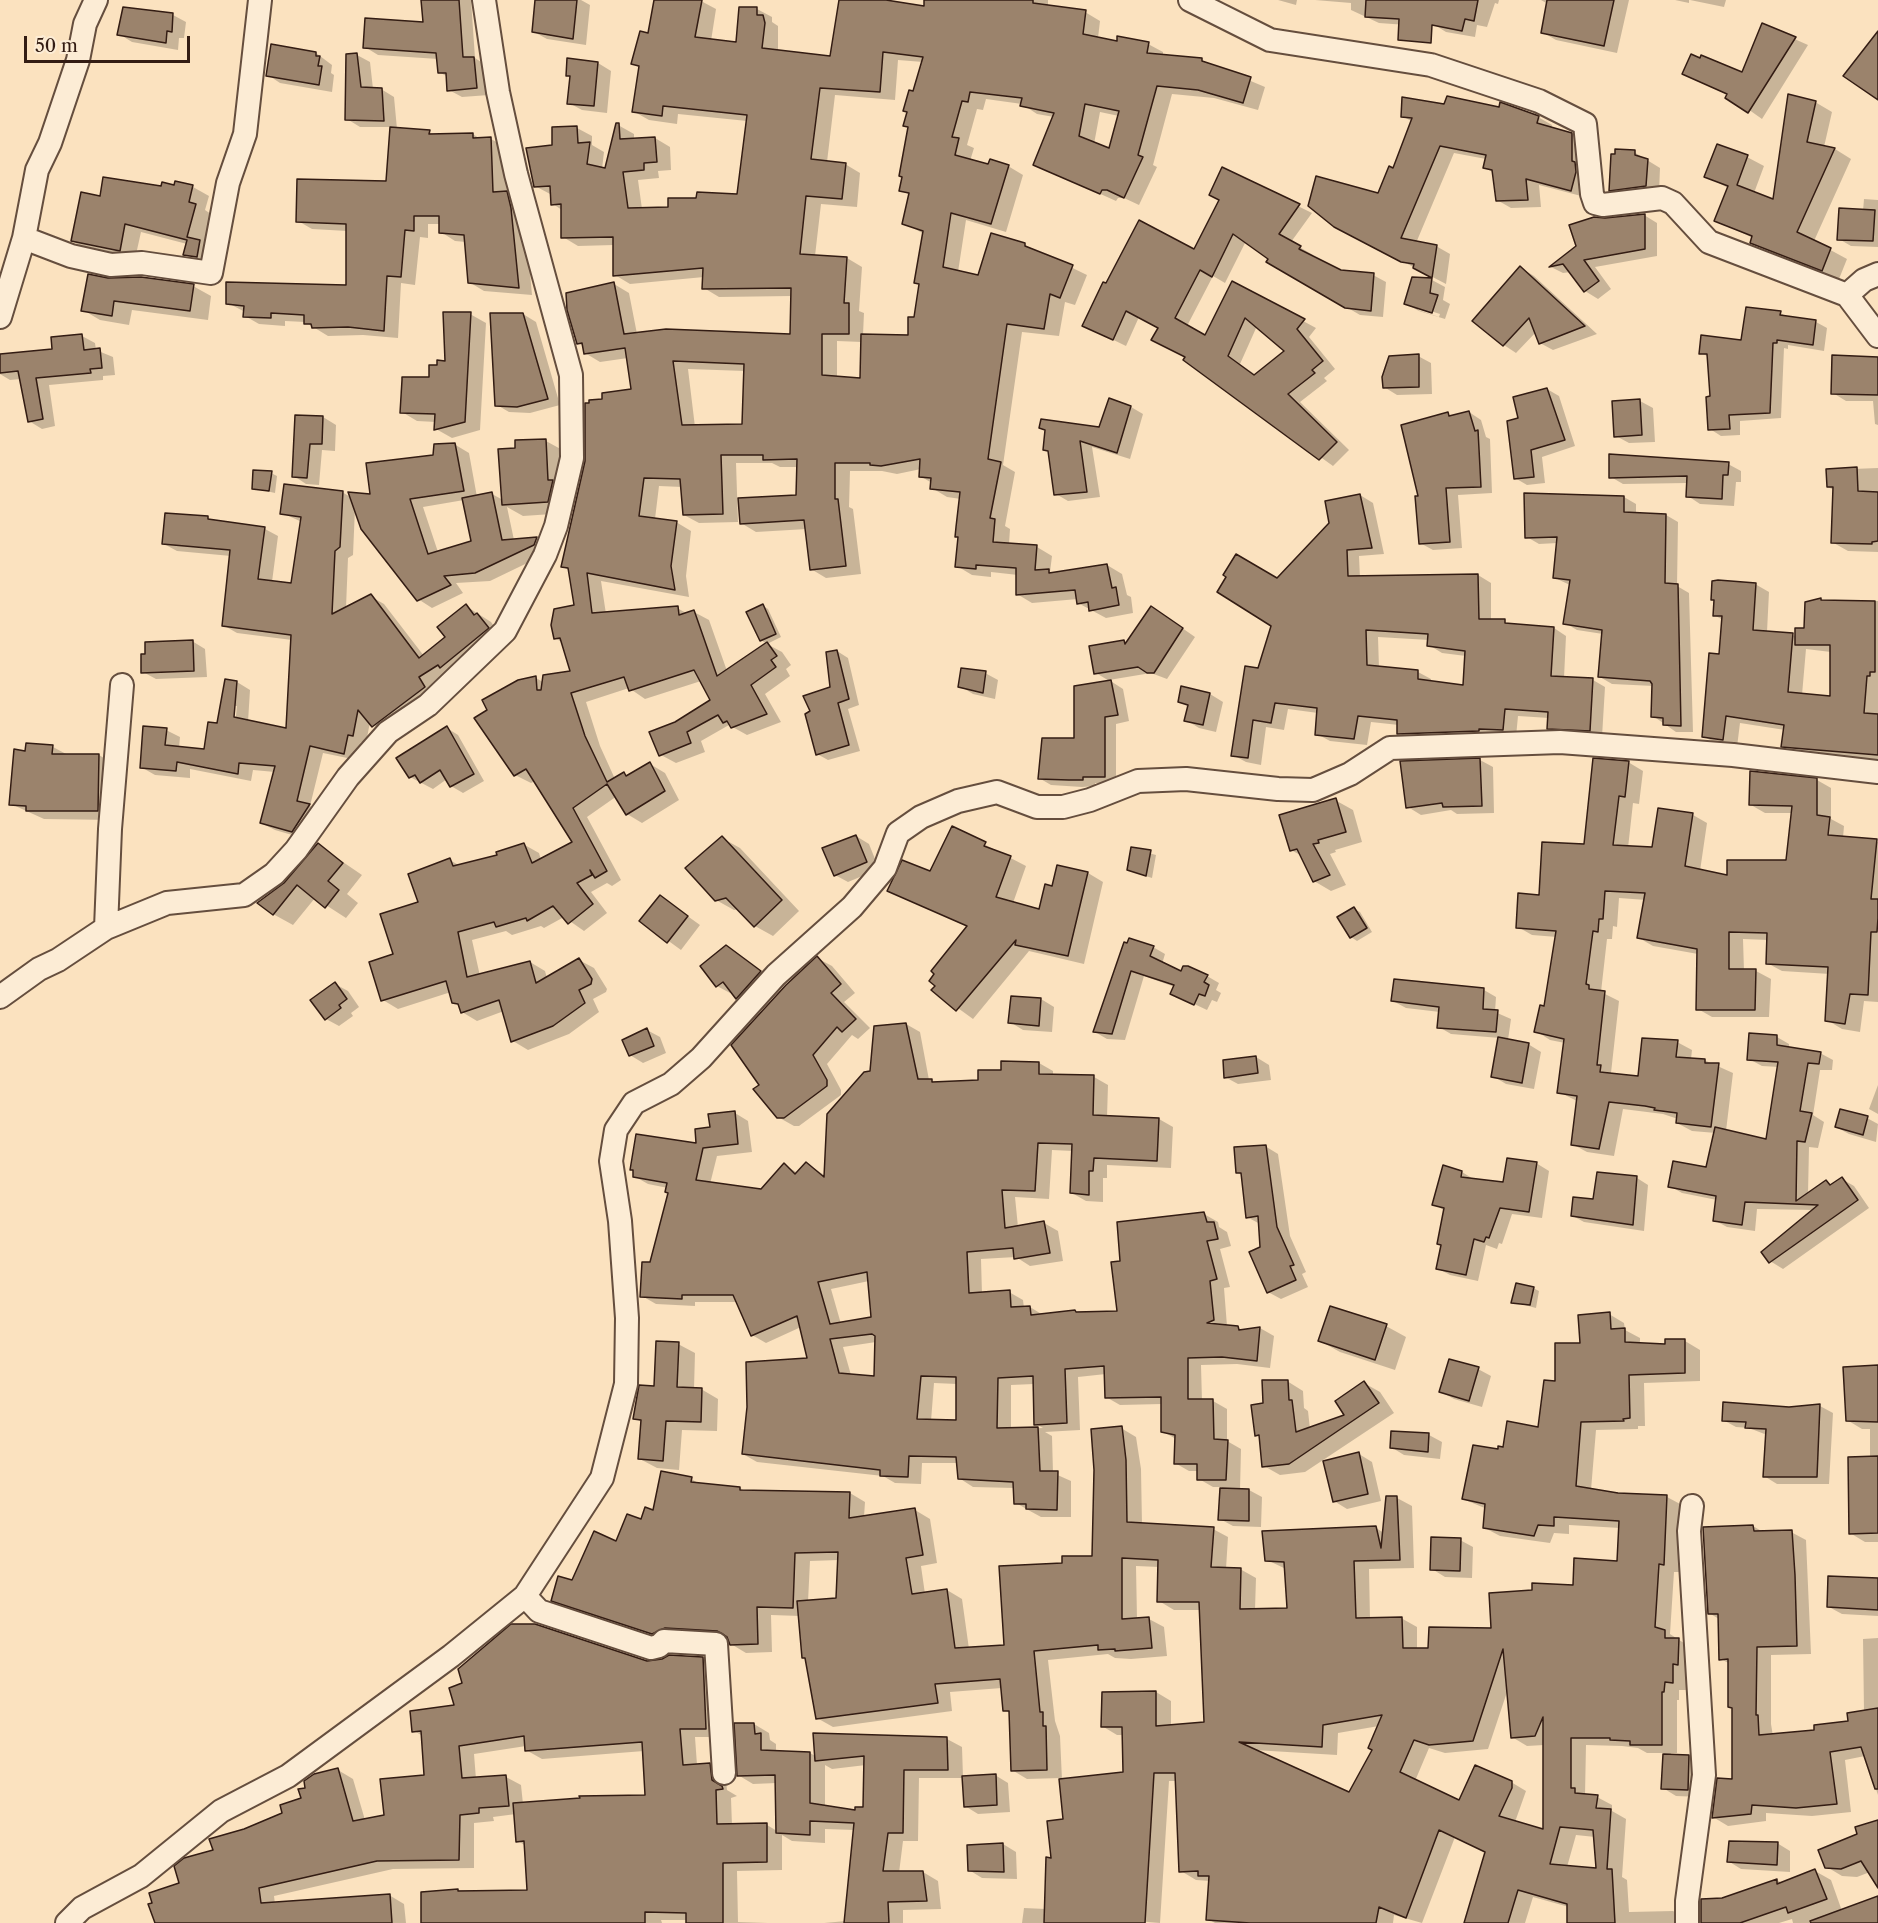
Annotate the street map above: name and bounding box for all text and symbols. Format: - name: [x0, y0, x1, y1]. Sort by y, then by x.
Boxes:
- scale bar: [27, 24, 194, 62]
- text: 50 m: [35, 35, 78, 57]

